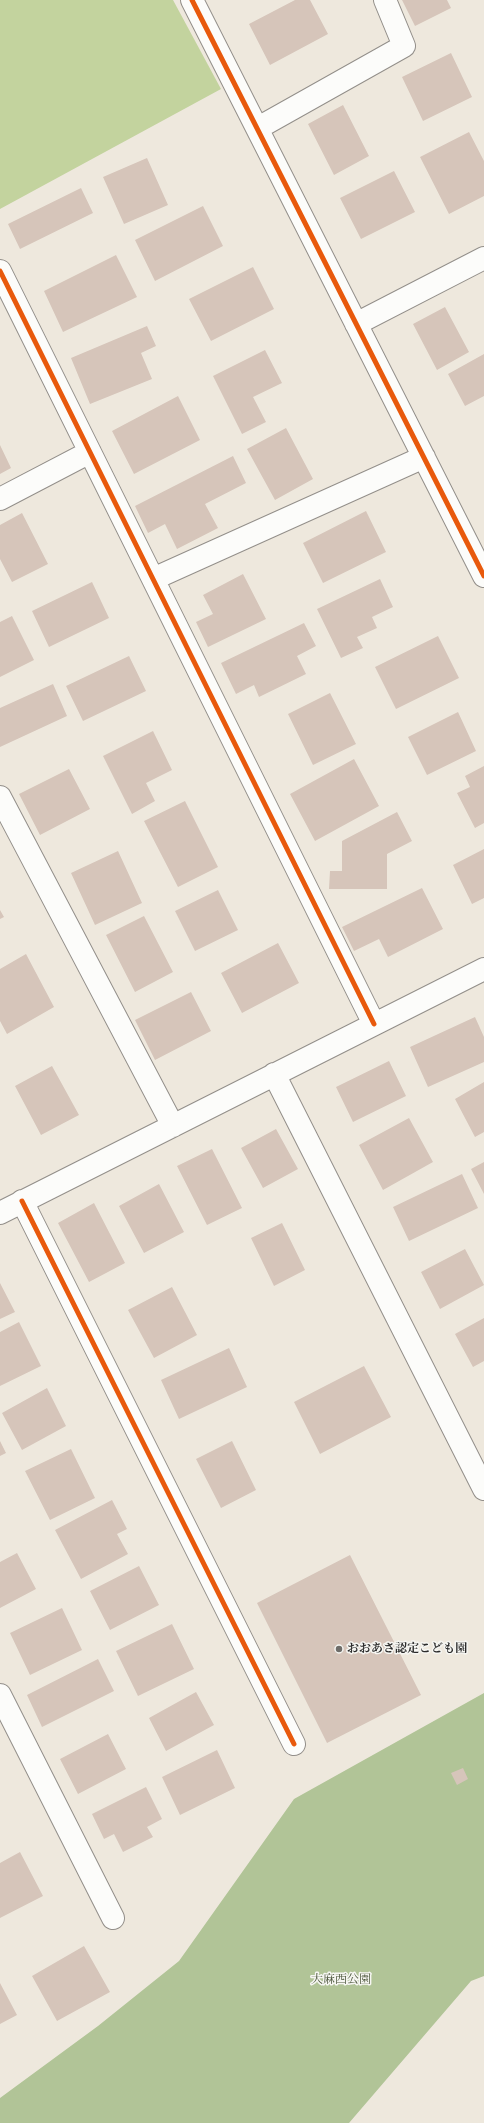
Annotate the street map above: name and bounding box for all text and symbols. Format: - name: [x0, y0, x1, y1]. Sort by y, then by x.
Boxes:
- place label: おおあさ認定こども園: [347, 1642, 467, 1656]
- marker: おおあさ認定こども園: [334, 1644, 344, 1654]
- park label: 大麻西公園: [311, 1973, 371, 1987]

